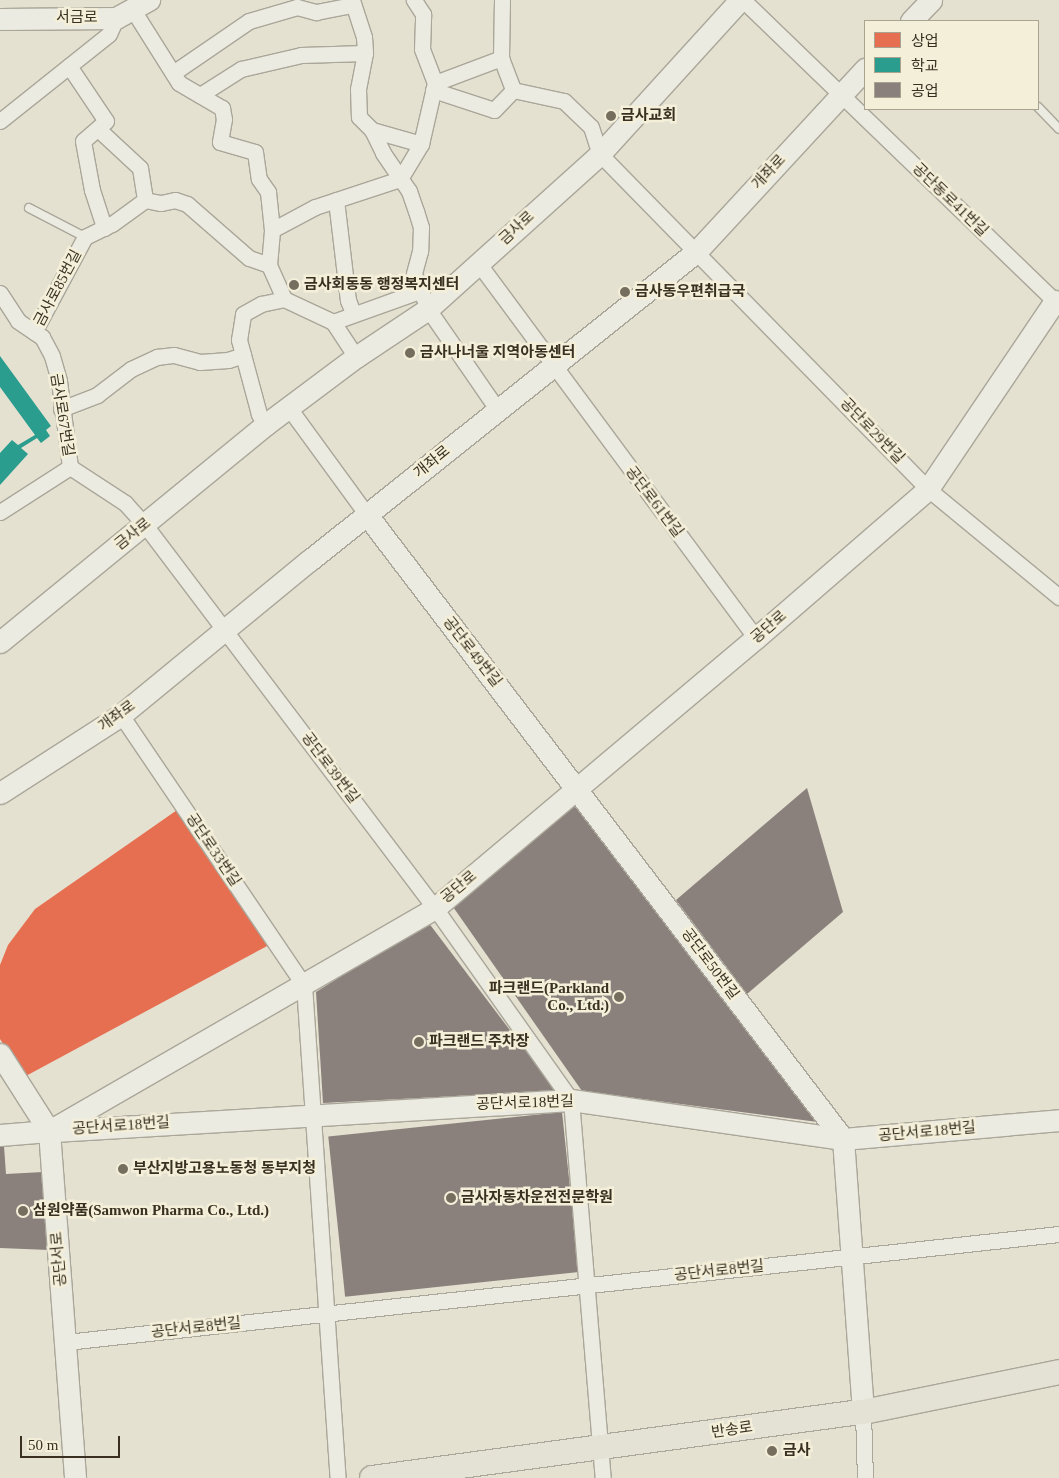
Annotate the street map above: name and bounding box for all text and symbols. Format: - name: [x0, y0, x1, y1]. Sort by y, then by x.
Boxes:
- street label: 서금로: [56, 9, 98, 27]
- legend: [864, 20, 1039, 110]
- text: 상업: [911, 33, 939, 49]
- text: 학교: [911, 58, 939, 74]
- text: 공업: [911, 83, 939, 99]
- place label: 금사교회: [621, 107, 676, 125]
- marker: 금사교회: [605, 110, 617, 122]
- street label: 개좌로: [748, 151, 790, 193]
- street label: 공단동로41번길: [909, 160, 991, 240]
- street label: 금사로: [496, 207, 538, 249]
- street label: 금사로85번길: [30, 247, 86, 329]
- place label: 금사회동동 행정복지센터: [304, 276, 460, 294]
- marker: 금사회동동 행정복지센터: [288, 279, 300, 291]
- place label: 금사동우편취급국: [635, 283, 745, 301]
- marker: 금사동우편취급국: [619, 286, 631, 298]
- place label: 금사나너울 지역아동센터: [420, 344, 576, 362]
- marker: 금사나너울 지역아동센터: [404, 347, 416, 359]
- street label: 금사로67번길: [47, 372, 77, 458]
- street label: 공단로29번길: [836, 395, 908, 467]
- street label: 개좌로: [410, 442, 454, 482]
- street label: 공단로61번길: [622, 463, 686, 541]
- street label: 금사로: [111, 514, 155, 554]
- street label: 공단로: [747, 607, 791, 647]
- street label: 공단로49번길: [439, 613, 505, 691]
- street label: 개좌로: [95, 697, 139, 735]
- street label: 공단로39번길: [298, 729, 362, 807]
- street label: 공단로33번길: [182, 810, 244, 890]
- street label: 공단로: [437, 867, 481, 907]
- street label: 공단로50번길: [678, 925, 742, 1003]
- place label: 파크랜드(Parkland Co., Ltd.): [489, 979, 609, 1014]
- marker: 파크랜드(Parkland Co., Ltd.): [613, 991, 625, 1003]
- place label: 파크랜드 주차장: [429, 1033, 529, 1051]
- marker: 파크랜드 주차장: [413, 1036, 425, 1048]
- street label: 공단서로18번길: [476, 1092, 574, 1114]
- street label: 공단서로18번길: [72, 1114, 170, 1138]
- street label: 공단서로18번길: [878, 1119, 976, 1145]
- place label: 부산지방고용노동청 동부지청: [133, 1160, 316, 1178]
- marker: 부산지방고용노동청 동부지청: [117, 1163, 129, 1175]
- place label: 금사자동차운전전문학원: [461, 1189, 613, 1207]
- marker: 금사자동차운전전문학원: [445, 1192, 457, 1204]
- place label: 삼원약품(Samwon Pharma Co., Ltd.): [33, 1202, 269, 1220]
- marker: 삼원약품(Samwon Pharma Co., Ltd.): [17, 1205, 29, 1217]
- street label: 공단서로: [48, 1231, 70, 1287]
- street label: 공단서로8번길: [673, 1257, 765, 1285]
- street label: 공단서로8번길: [150, 1314, 242, 1342]
- street label: 반송로: [710, 1418, 754, 1442]
- scale bar: [22, 1426, 122, 1458]
- text: 50 m: [28, 1437, 58, 1453]
- place label: 금사: [783, 1442, 811, 1460]
- marker: 금사: [765, 1444, 779, 1458]

